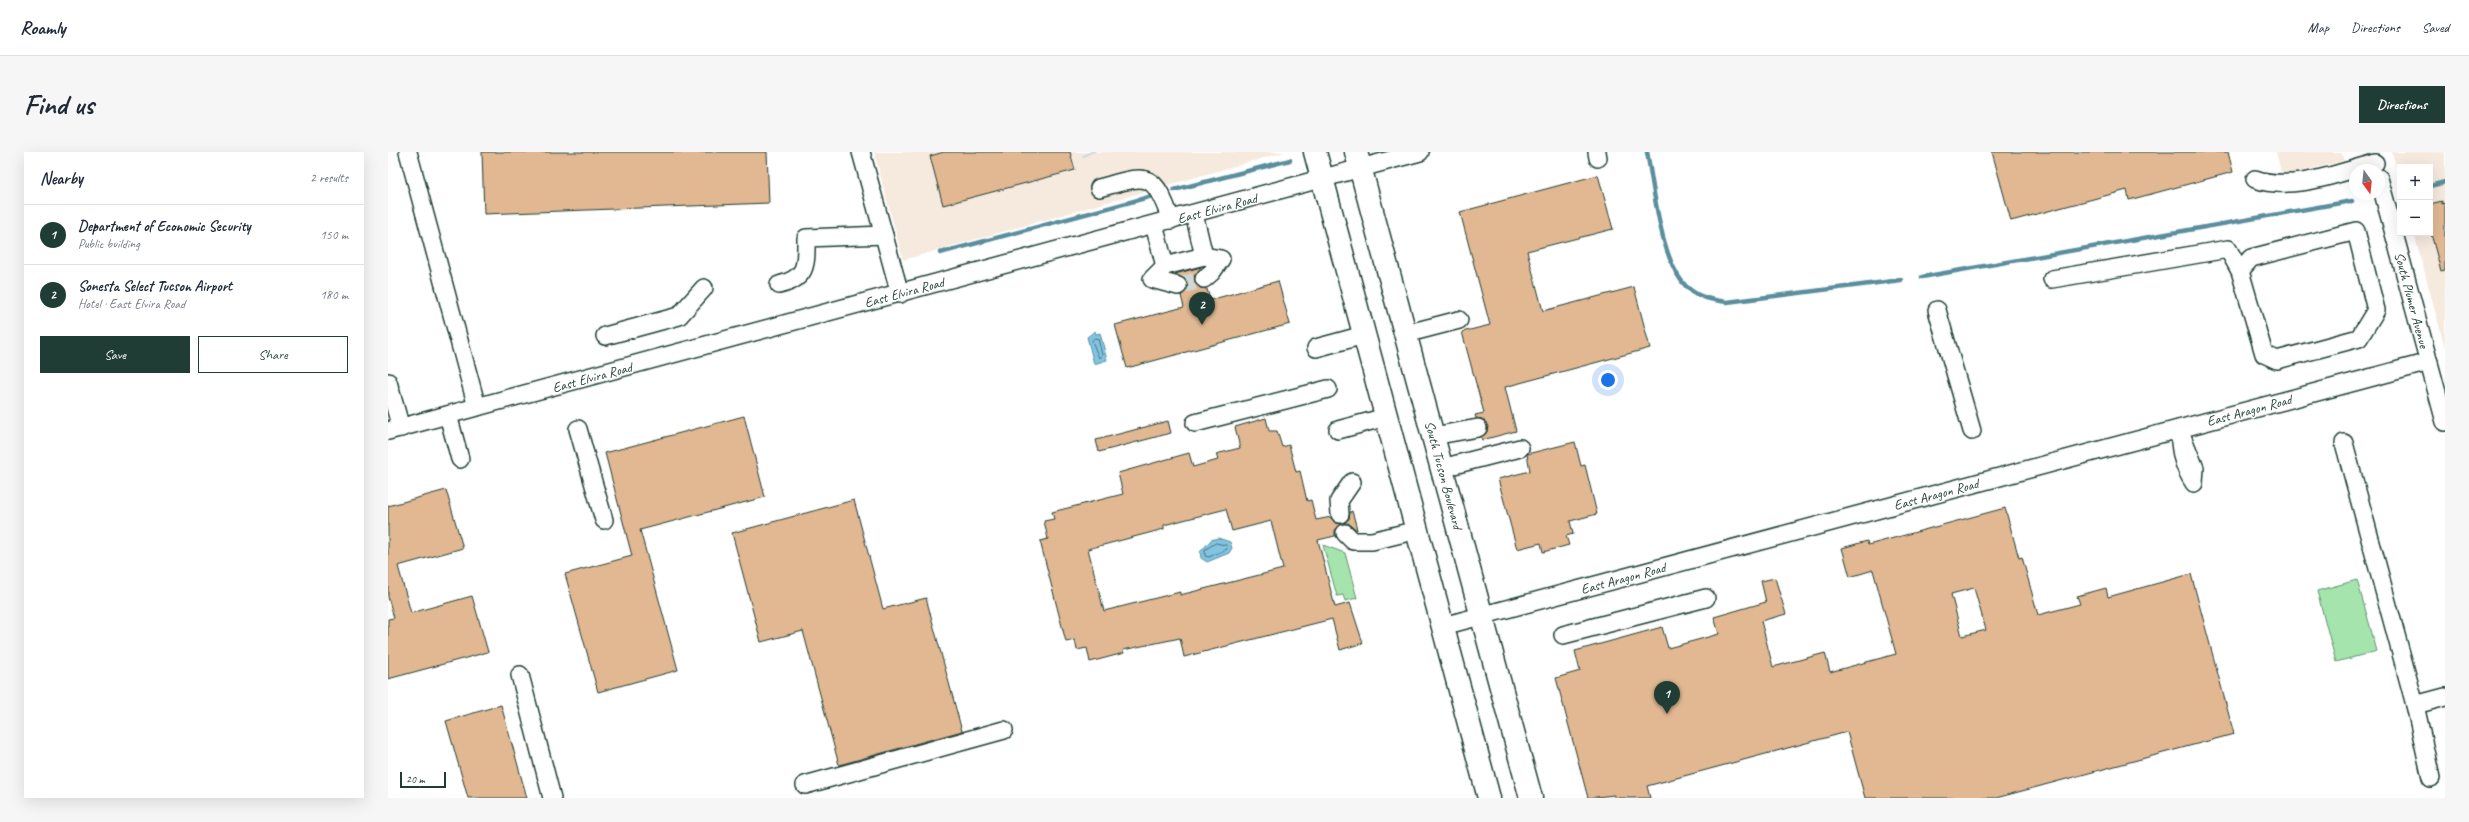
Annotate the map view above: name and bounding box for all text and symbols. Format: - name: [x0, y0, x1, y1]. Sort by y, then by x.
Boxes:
- text: Roamly: [20, 16, 66, 40]
- text: Map: [2308, 19, 2329, 36]
- text: Directions: [2351, 19, 2400, 36]
- text: Saved: [2422, 19, 2449, 36]
- button: Directions: [2359, 86, 2445, 123]
- text: Find us: [24, 87, 94, 122]
- north arrow: [2349, 164, 2385, 200]
- map controls: [2397, 164, 2433, 236]
- button: +: [2397, 164, 2433, 200]
- text: Nearby: [40, 168, 83, 189]
- text: 2 results: [310, 170, 348, 186]
- street label: East Elvira Road: [1176, 189, 1261, 227]
- button: −: [2397, 200, 2433, 236]
- text: Department of Economic Security: [78, 217, 251, 236]
- text: 1: [50, 227, 56, 243]
- text: 150 m: [320, 227, 348, 243]
- text: Public building: [78, 236, 140, 252]
- street label: South Plumer Avenue: [2391, 250, 2433, 351]
- street label: East Elvira Road: [863, 273, 948, 311]
- text: Sonesta Select Tucson Airport: [78, 277, 232, 296]
- text: 2: [50, 287, 56, 303]
- text: 180 m: [320, 287, 348, 303]
- pin: 2: [1189, 292, 1215, 325]
- text: Hotel · East Elvira Road: [78, 296, 185, 312]
- button: Save: [40, 336, 190, 373]
- button: Share: [198, 336, 348, 373]
- street label: East Elvira Road: [551, 358, 636, 396]
- your location: [1598, 370, 1618, 390]
- street label: East Aragon Road: [2205, 390, 2296, 430]
- street label: South Tucson Boulevard: [1421, 419, 1467, 534]
- street label: East Aragon Road: [1892, 474, 1983, 514]
- street label: East Aragon Road: [1579, 558, 1670, 598]
- pin: 1: [1654, 681, 1680, 714]
- scale bar: [400, 770, 446, 789]
- text: 20 m: [406, 772, 425, 786]

